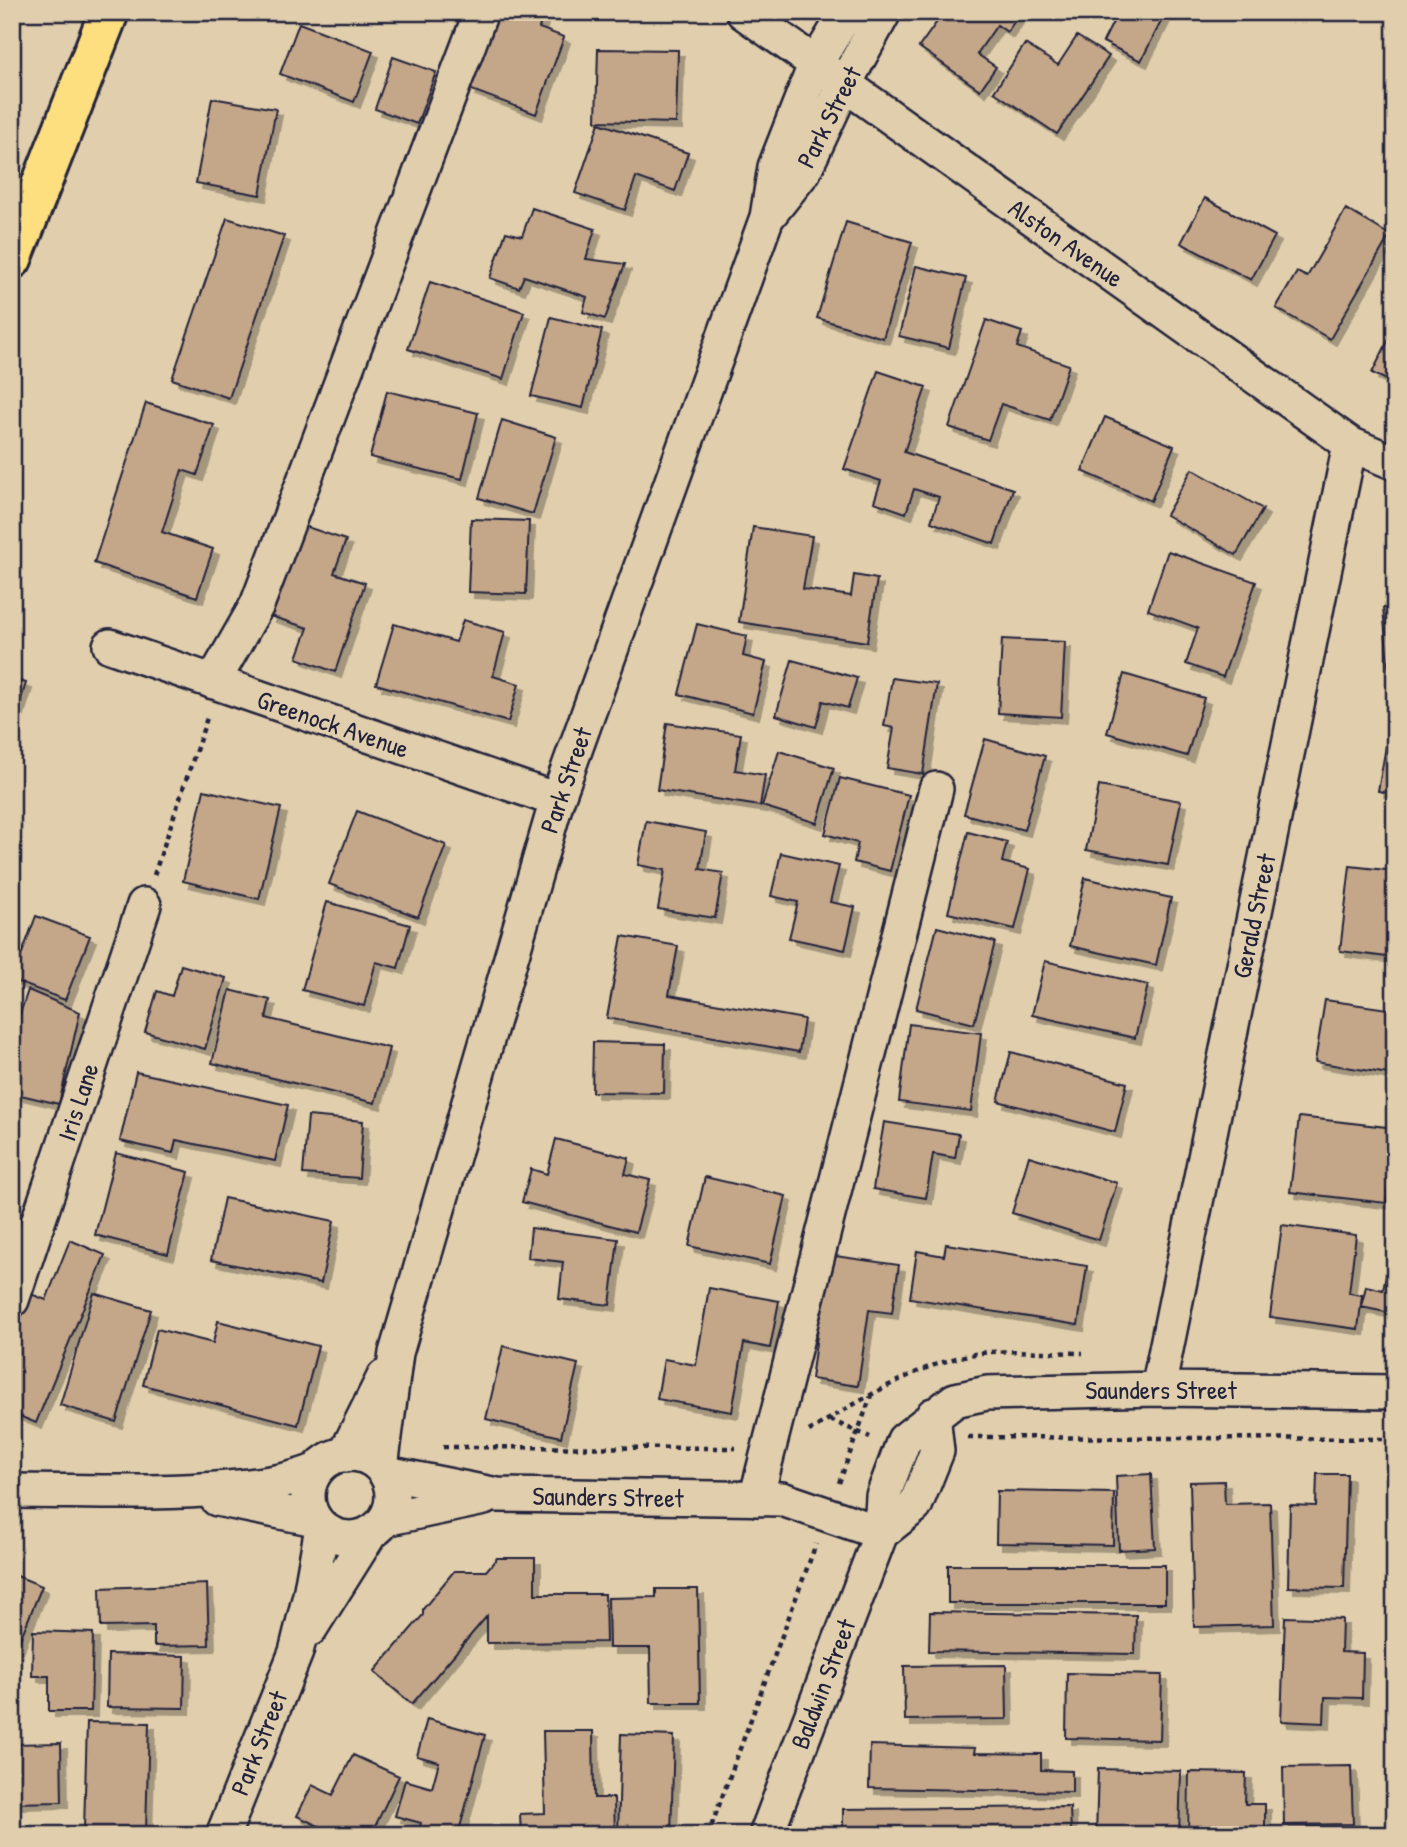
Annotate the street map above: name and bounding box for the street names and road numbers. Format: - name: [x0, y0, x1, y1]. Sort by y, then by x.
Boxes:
- street label: Park Street: [788, 59, 870, 174]
- street label: Alston Avenue: [1002, 190, 1131, 295]
- street label: Greenock Avenue: [253, 681, 414, 766]
- street label: Park Street: [531, 721, 600, 838]
- street label: Gerald Street: [1223, 849, 1284, 981]
- street label: Iris Lane: [49, 1058, 107, 1145]
- street label: Saunders Street: [1085, 1372, 1238, 1407]
- street label: Saunders Street: [532, 1478, 685, 1515]
- street label: Baldwin Street: [782, 1613, 864, 1754]
- street label: Park Street: [222, 1684, 296, 1800]

